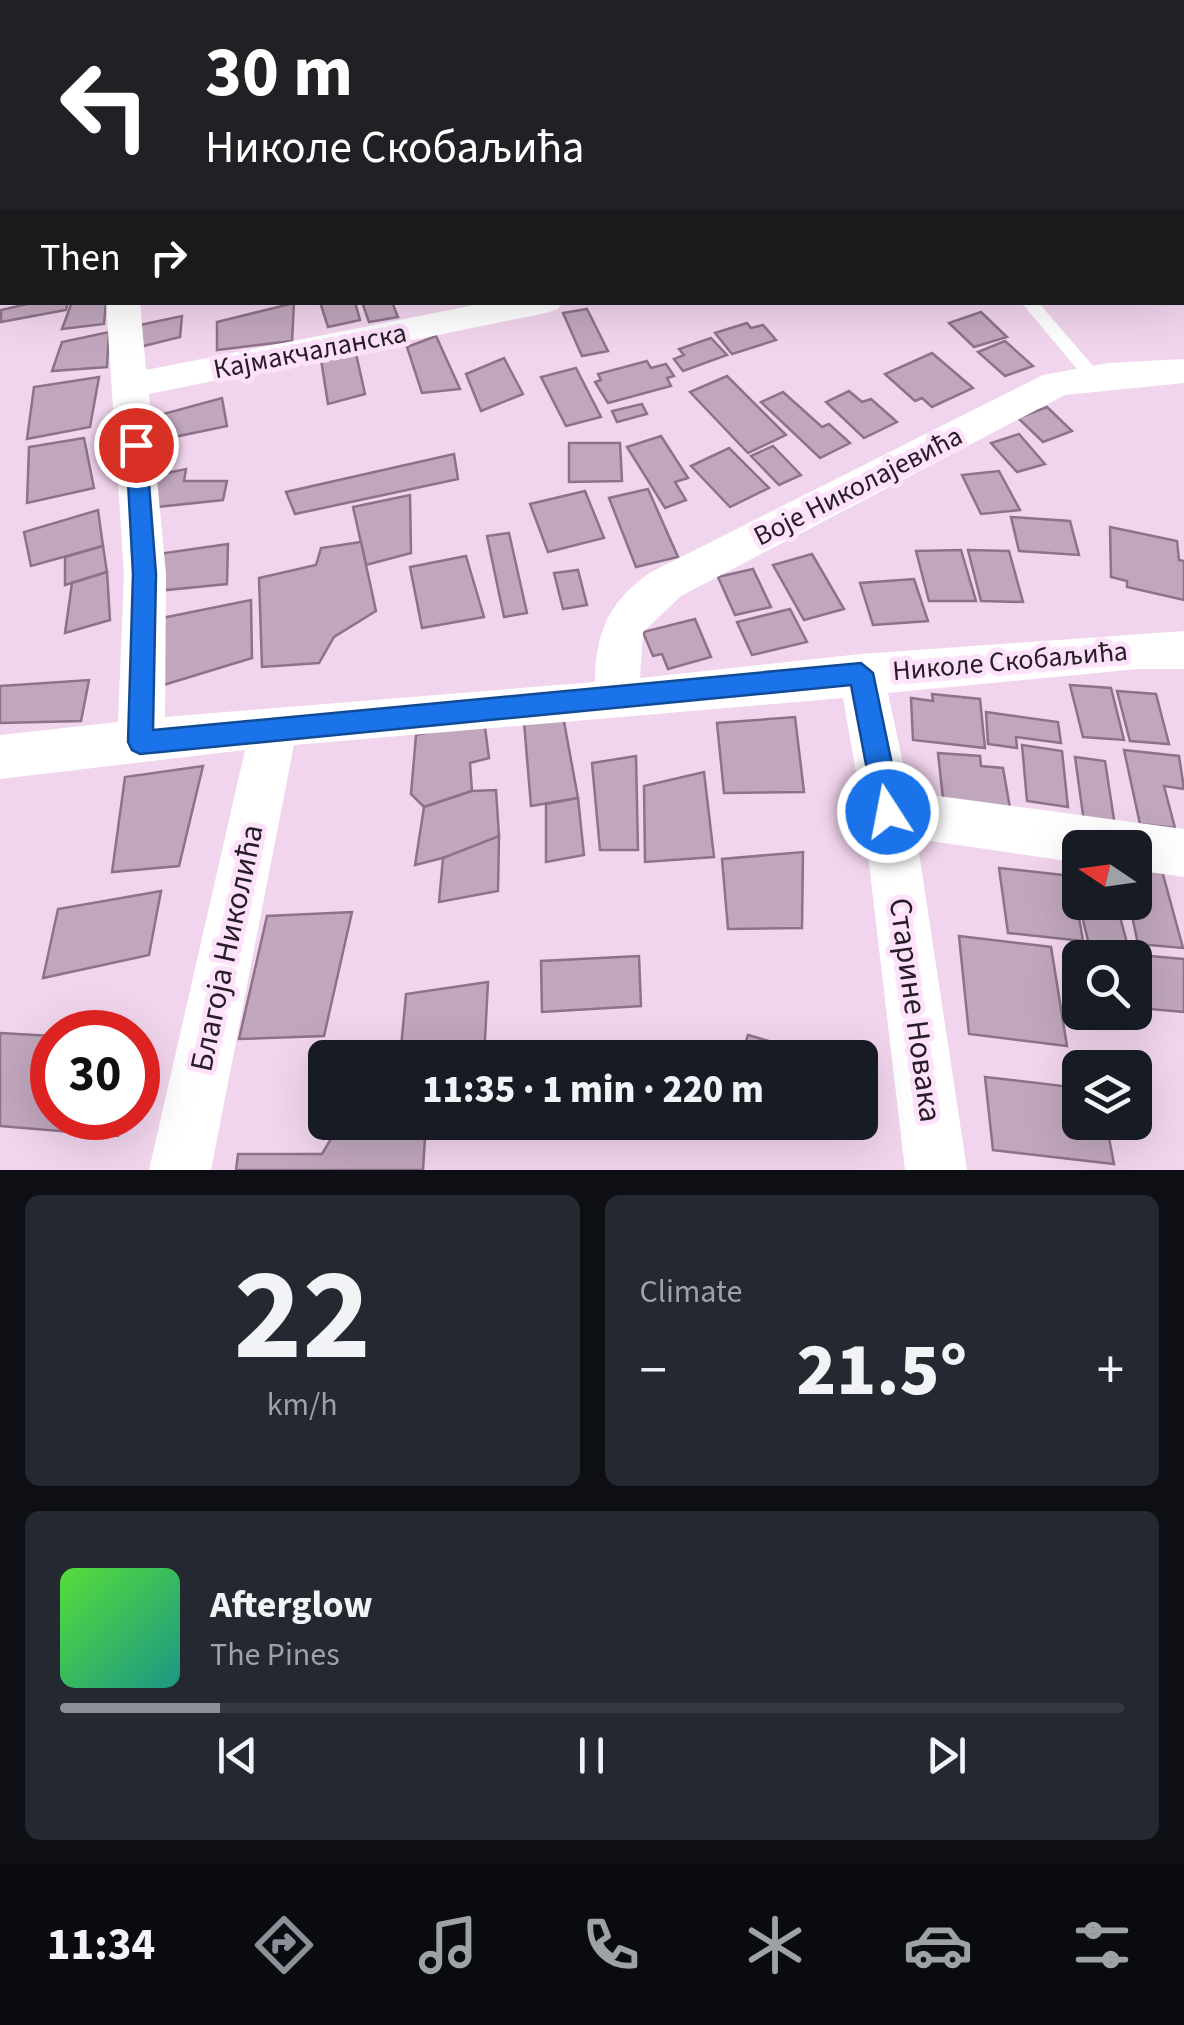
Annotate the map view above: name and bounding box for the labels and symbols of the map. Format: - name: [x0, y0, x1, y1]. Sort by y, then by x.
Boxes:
- street label: Кајмакчаланска: [210, 313, 410, 389]
- pin: [94, 403, 179, 488]
- street label: Воје Николајевића: [747, 416, 969, 556]
- street label: Николе Скобаљића: [891, 631, 1129, 691]
- position arrow: [836, 760, 940, 864]
- street label: Благоја Николића: [178, 820, 276, 1076]
- north arrow: [1062, 830, 1152, 920]
- street label: Старине Новака: [877, 895, 953, 1125]
- speed limit sign: 30: [30, 1010, 160, 1140]

